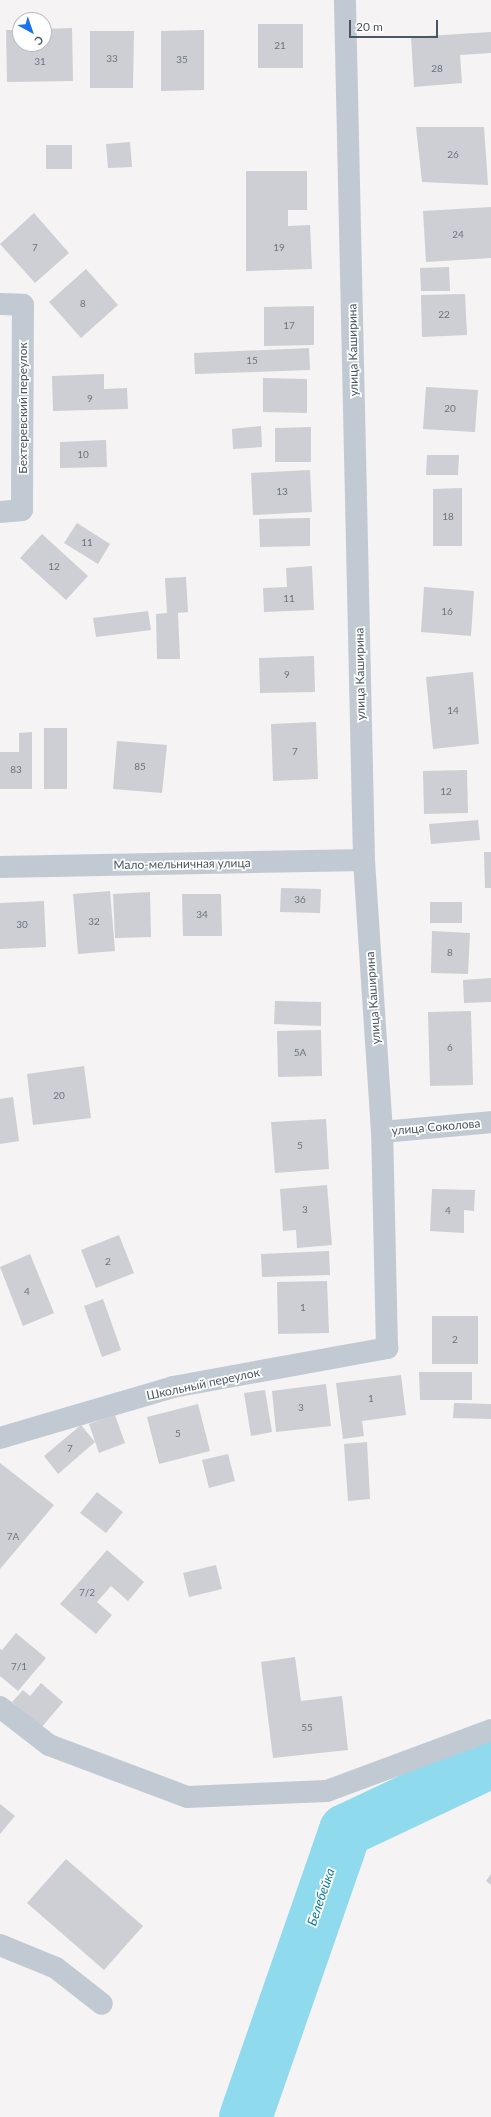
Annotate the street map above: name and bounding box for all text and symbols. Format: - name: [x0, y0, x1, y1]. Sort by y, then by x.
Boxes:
- north arrow: [12, 12, 52, 52]
- scale bar: [351, 12, 440, 38]
- text: 20 m: [356, 19, 383, 34]
- text: С: [32, 33, 46, 48]
- house number: 21: [274, 40, 286, 52]
- house number: 33: [106, 53, 118, 65]
- house number: 35: [176, 54, 188, 66]
- house number: 31: [34, 56, 46, 68]
- house number: 28: [431, 63, 443, 75]
- house number: 26: [447, 149, 459, 161]
- house number: 24: [452, 229, 464, 241]
- house number: 7: [32, 242, 38, 254]
- house number: 19: [273, 242, 285, 254]
- house number: 8: [80, 298, 86, 310]
- street label: улица Каширина: [345, 303, 361, 397]
- house number: 22: [438, 309, 450, 321]
- house number: 17: [283, 320, 295, 332]
- street label: Бехтеревский переулок: [16, 342, 30, 474]
- house number: 15: [246, 355, 258, 367]
- house number: 9: [87, 393, 93, 405]
- house number: 20: [444, 403, 456, 415]
- house number: 10: [77, 449, 89, 461]
- house number: 13: [276, 486, 288, 498]
- house number: 18: [442, 511, 454, 523]
- house number: 11: [81, 537, 93, 549]
- house number: 12: [48, 561, 60, 573]
- house number: 11: [283, 593, 295, 605]
- house number: 16: [441, 606, 453, 618]
- street label: улица Каширина: [352, 627, 368, 721]
- house number: 9: [284, 669, 290, 681]
- house number: 14: [447, 705, 459, 717]
- house number: 7: [292, 746, 298, 758]
- house number: 85: [134, 761, 146, 773]
- house number: 83: [10, 764, 22, 776]
- house number: 12: [440, 786, 452, 798]
- street label: Мало-мельничная улица: [113, 856, 251, 872]
- house number: 36: [294, 894, 306, 906]
- house number: 34: [196, 909, 208, 921]
- house number: 32: [88, 916, 100, 928]
- house number: 30: [16, 919, 28, 931]
- house number: 8: [447, 947, 453, 959]
- street label: улица Каширина: [363, 951, 383, 1045]
- house number: 6: [447, 1042, 453, 1054]
- house number: 5А: [294, 1047, 306, 1059]
- house number: 20: [53, 1090, 65, 1102]
- street label: улица Соколова: [391, 1116, 481, 1138]
- house number: 5: [297, 1140, 303, 1152]
- house number: 3: [302, 1204, 308, 1216]
- house number: 4: [445, 1205, 451, 1217]
- house number: 2: [105, 1256, 111, 1268]
- house number: 4: [24, 1286, 30, 1298]
- house number: 1: [300, 1302, 306, 1314]
- house number: 2: [452, 1334, 458, 1346]
- street label: Школьный переулок: [145, 1365, 261, 1403]
- house number: 1: [368, 1393, 374, 1405]
- house number: 3: [298, 1402, 304, 1414]
- house number: 5: [175, 1428, 181, 1440]
- house number: 7: [67, 1443, 73, 1455]
- house number: 7А: [7, 1531, 19, 1543]
- house number: 7/2: [79, 1587, 95, 1599]
- house number: 7/1: [11, 1661, 27, 1673]
- house number: 55: [301, 1722, 313, 1734]
- water label: Белебейка: [304, 1866, 338, 1928]

